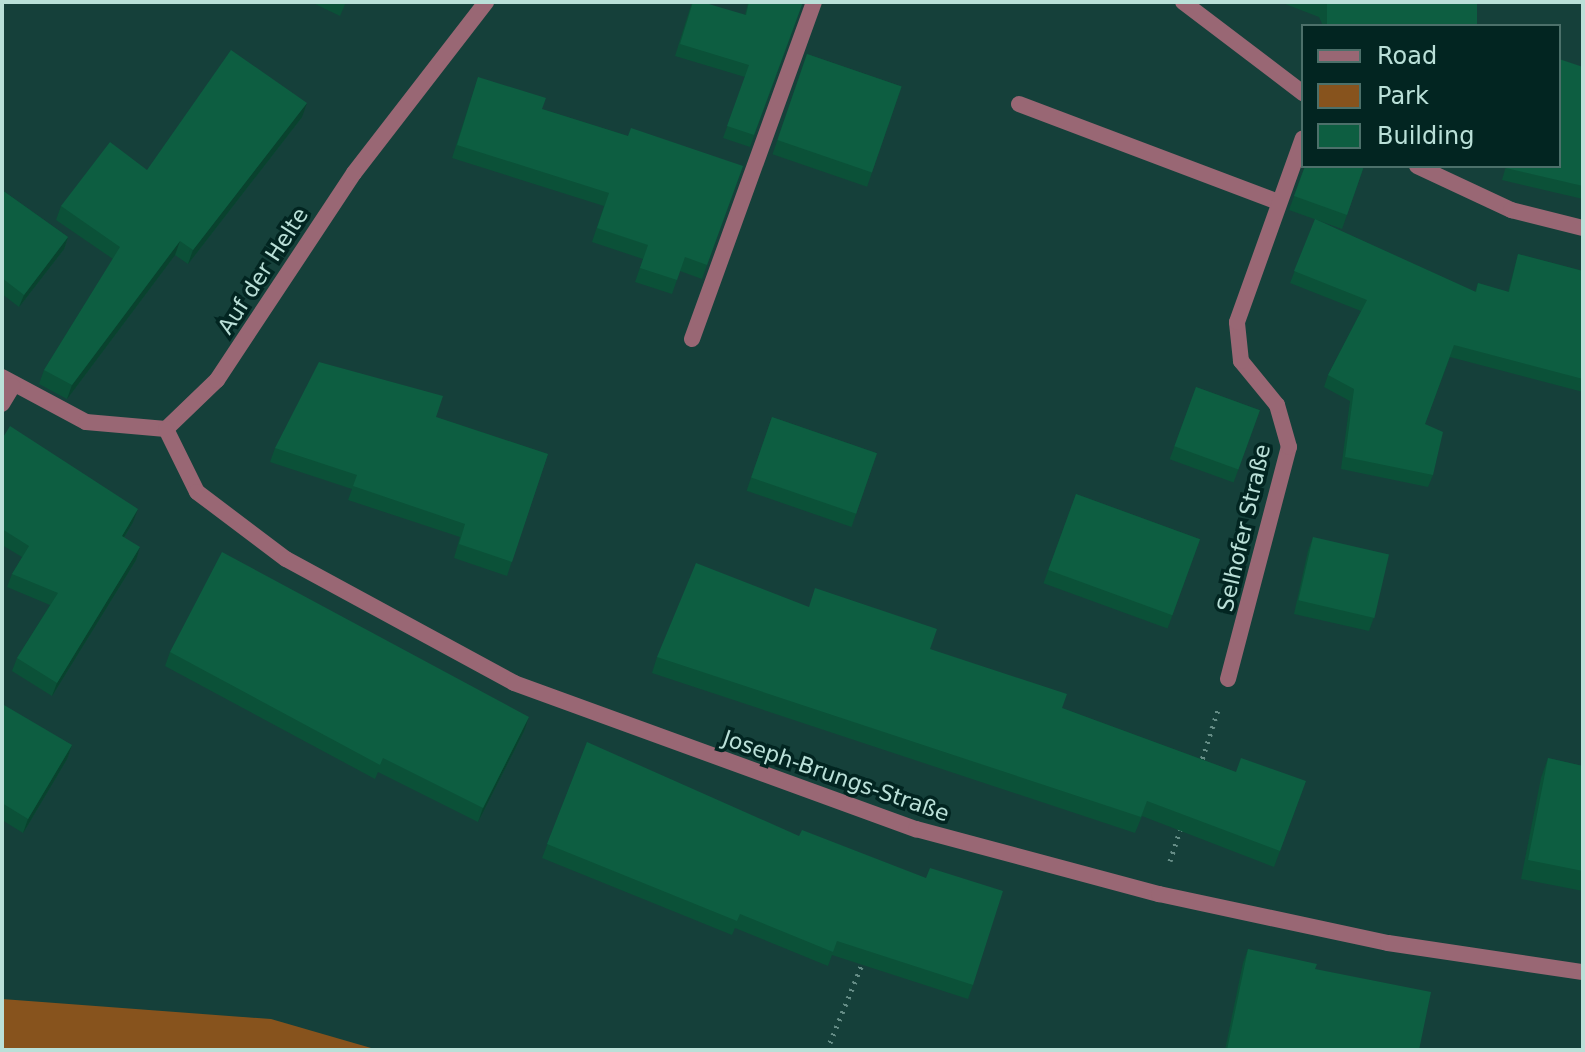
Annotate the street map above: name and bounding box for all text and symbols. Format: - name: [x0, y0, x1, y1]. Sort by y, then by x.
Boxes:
- legend: [1301, 24, 1561, 168]
- text: Road: [1377, 42, 1437, 70]
- text: Park: [1377, 82, 1429, 110]
- text: Building: [1377, 122, 1474, 150]
- street label: Auf der Helte: [212, 203, 314, 339]
- street label: Selhofer Straße: [1212, 442, 1276, 614]
- street label: Joseph-Brungs-Straße: [719, 725, 953, 827]

